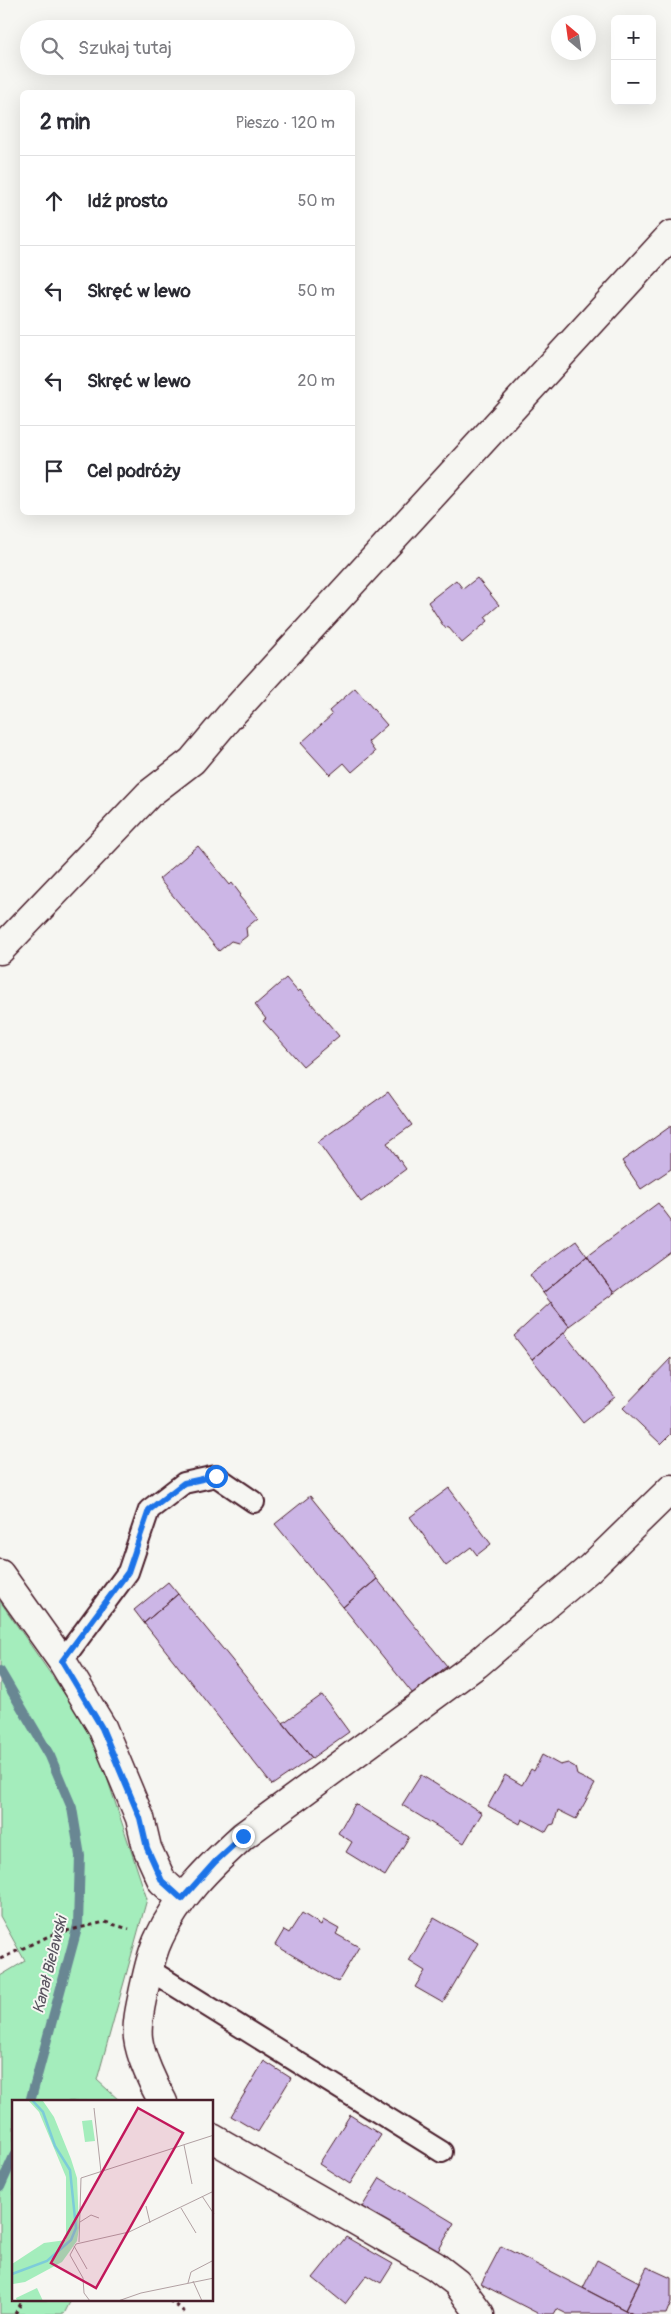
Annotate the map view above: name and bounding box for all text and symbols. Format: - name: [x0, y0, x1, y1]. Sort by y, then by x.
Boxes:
- north arrow: [551, 15, 596, 60]
- map controls: [611, 15, 656, 105]
- button: +: [611, 15, 656, 60]
- search box: [20, 20, 355, 75]
- icon: search: [38, 34, 66, 62]
- text: Szukaj tutaj: [78, 36, 172, 60]
- button: −: [611, 60, 656, 105]
- text: 2 min: [40, 109, 90, 136]
- text: Pieszo · 120 m: [235, 113, 335, 133]
- icon: ahead: [40, 187, 68, 215]
- text: Idź prosto: [87, 189, 168, 213]
- text: 50 m: [298, 191, 335, 211]
- icon: left: [40, 277, 68, 305]
- text: Skręć w lewo: [87, 279, 191, 303]
- text: 50 m: [298, 281, 335, 301]
- icon: left: [40, 367, 68, 395]
- text: Skręć w lewo: [87, 369, 191, 393]
- text: 20 m: [297, 371, 335, 391]
- icon: arrive: [40, 457, 68, 485]
- text: Cel podróży: [87, 459, 180, 483]
- route start: [205, 1465, 228, 1488]
- route end: [232, 1825, 255, 1848]
- water label: Kanał Bielawski: [28, 1912, 72, 2015]
- inset map: [12, 2100, 214, 2302]

